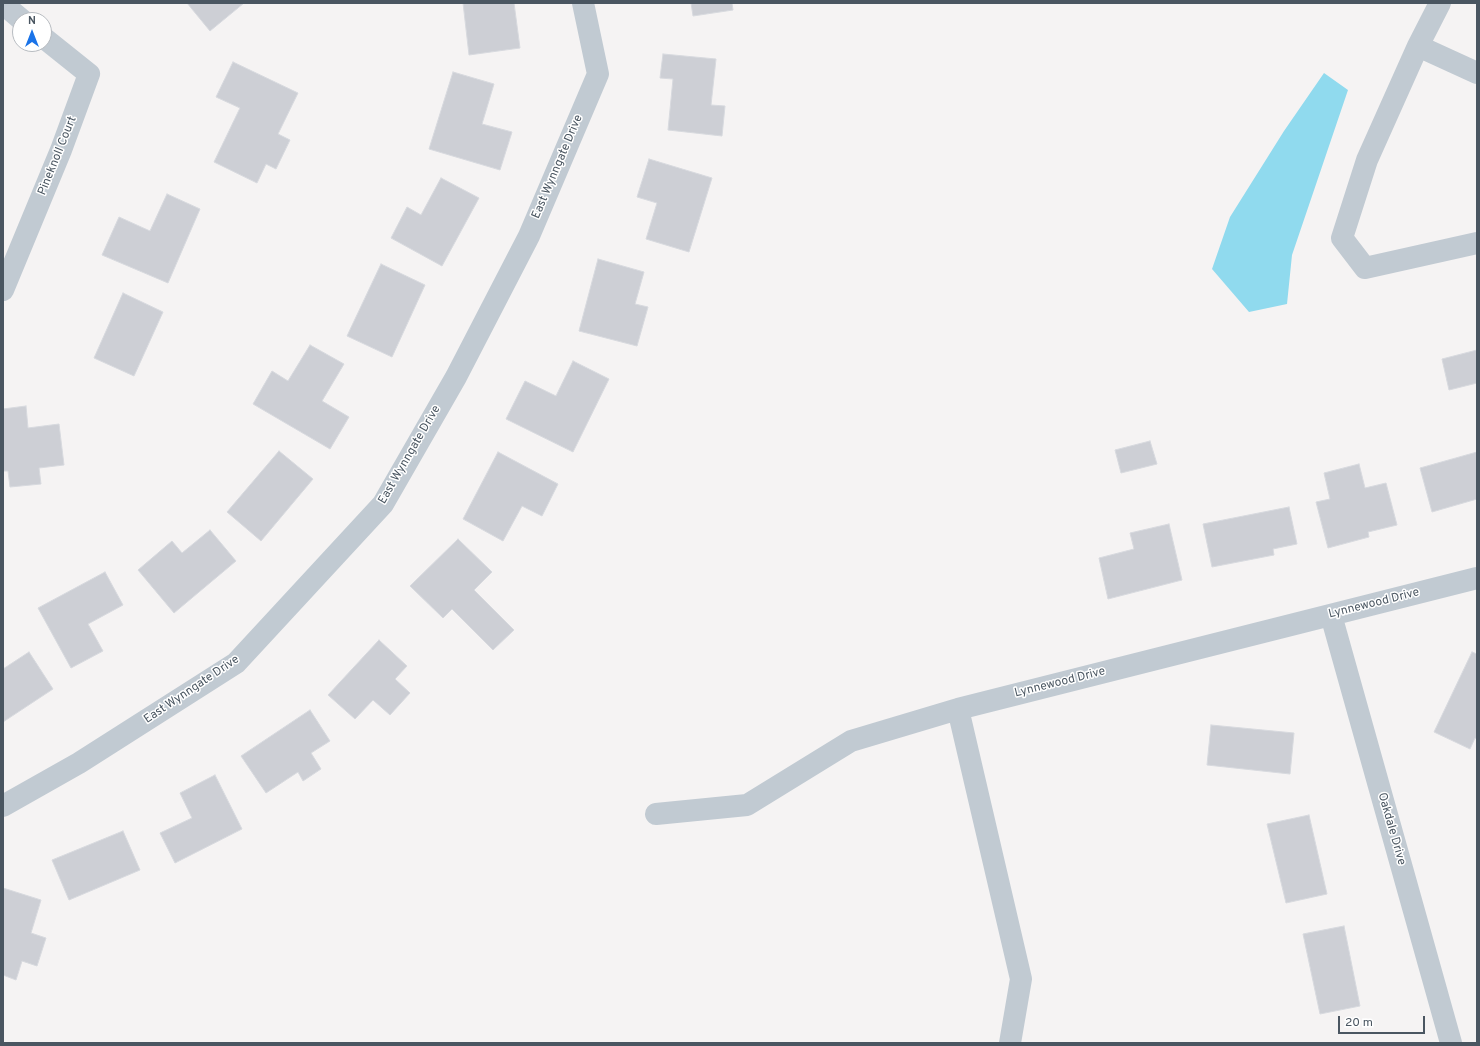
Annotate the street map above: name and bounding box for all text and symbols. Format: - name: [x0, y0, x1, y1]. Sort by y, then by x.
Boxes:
- north arrow: [12, 12, 52, 52]
- text: N: [28, 14, 36, 28]
- street label: East Wynngate Drive: [530, 113, 586, 221]
- street label: Pineknoll Court: [36, 114, 80, 198]
- street label: East Wynngate Drive: [376, 403, 444, 507]
- street label: Lynnewood Drive: [1327, 586, 1421, 622]
- street label: East Wynngate Drive: [142, 653, 242, 727]
- street label: Lynnewood Drive: [1013, 665, 1107, 701]
- street label: Oakdale Drive: [1374, 791, 1408, 867]
- scale bar: [1340, 1008, 1427, 1034]
- text: 20 m: [1345, 1015, 1373, 1031]

